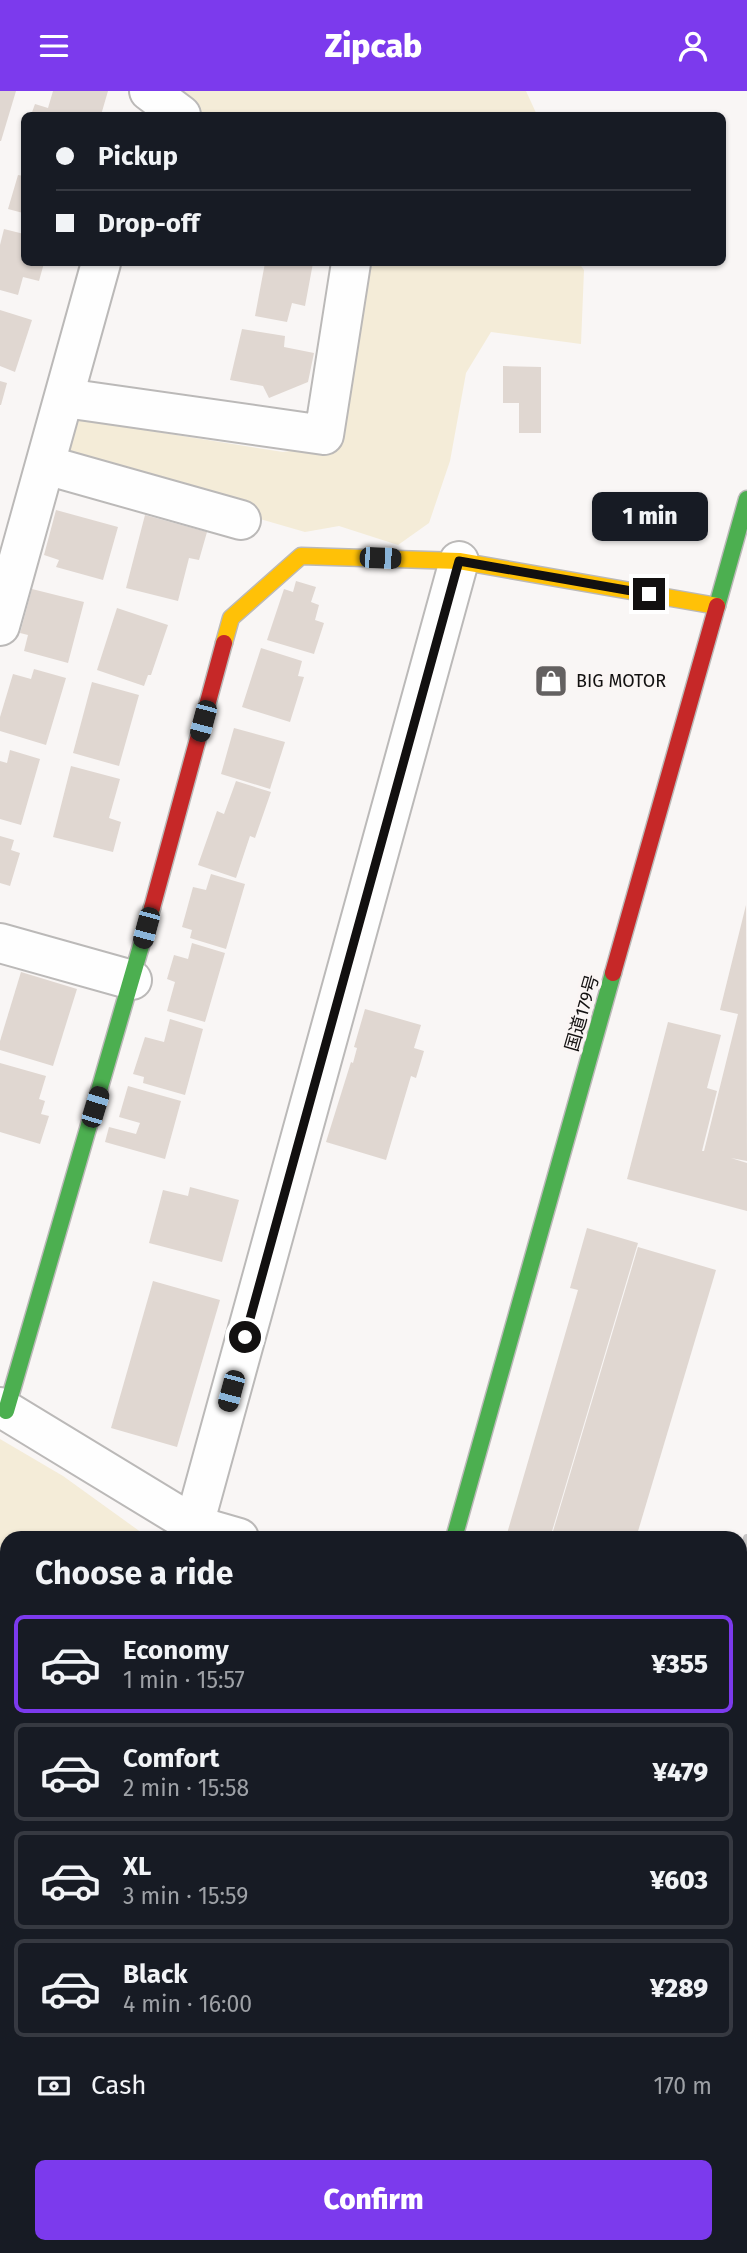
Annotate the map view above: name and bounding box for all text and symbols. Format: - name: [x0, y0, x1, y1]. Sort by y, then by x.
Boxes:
- icon: menu: [35, 27, 73, 65]
- text: Zipcab: [325, 27, 422, 65]
- icon: person: [674, 27, 712, 65]
- text: Pickup: [98, 141, 178, 172]
- text: Drop-off: [98, 208, 200, 239]
- callout: 1 min: [591, 493, 707, 541]
- text: 1 min: [622, 502, 678, 530]
- car: [359, 547, 402, 569]
- route end: [633, 578, 665, 610]
- shop icon: BIG MOTOR: [532, 662, 570, 700]
- place label: BIG MOTOR: [576, 670, 666, 692]
- car: [188, 698, 219, 744]
- car: [131, 905, 162, 951]
- street label: 国道179号: [561, 972, 603, 1054]
- car: [79, 1084, 112, 1130]
- route start: [229, 1321, 261, 1353]
- car: [216, 1368, 247, 1414]
- text: Choose a ride: [35, 1554, 233, 1592]
- icon: car: [39, 1633, 102, 1696]
- text: Economy: [123, 1635, 229, 1666]
- text: ¥355: [651, 1649, 708, 1680]
- text: 1 min · 15:57: [123, 1666, 245, 1694]
- icon: car: [39, 1741, 102, 1804]
- text: Comfort: [123, 1743, 219, 1774]
- text: ¥479: [652, 1757, 708, 1788]
- text: 2 min · 15:58: [123, 1774, 249, 1802]
- icon: car: [39, 1849, 102, 1912]
- text: XL: [123, 1851, 151, 1882]
- text: ¥603: [650, 1865, 708, 1896]
- text: 3 min · 15:59: [123, 1882, 248, 1910]
- icon: car: [39, 1957, 102, 2020]
- text: Black: [123, 1959, 188, 1990]
- text: ¥289: [650, 1973, 708, 2004]
- text: 4 min · 16:00: [123, 1990, 252, 2018]
- icon: cash: [35, 2067, 73, 2105]
- text: Cash: [91, 2070, 147, 2101]
- text: 170 m: [653, 2072, 712, 2100]
- button: Confirm: [35, 2160, 712, 2240]

